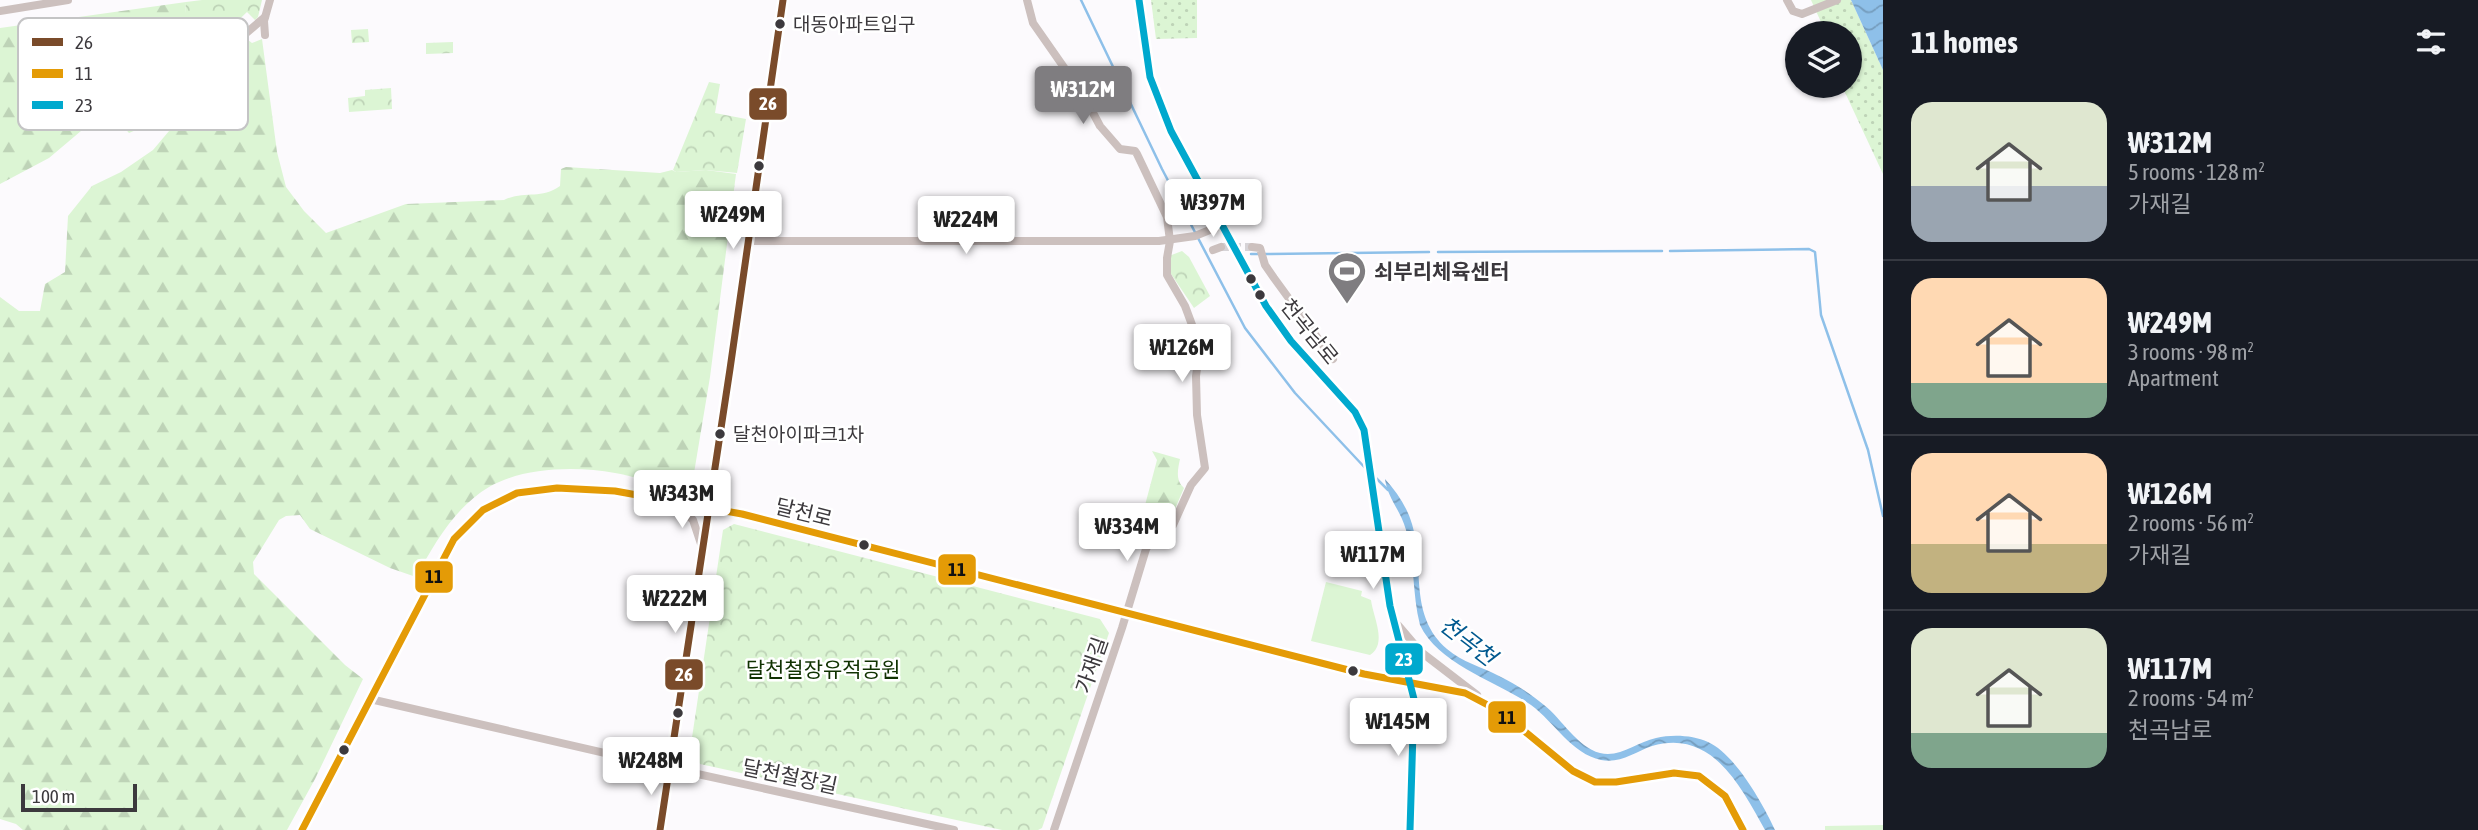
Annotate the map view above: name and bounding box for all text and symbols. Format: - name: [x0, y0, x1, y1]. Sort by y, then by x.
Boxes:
- place label: 대동아파트입구: [793, 13, 915, 35]
- marker: 대동아파트입구: [773, 17, 787, 31]
- legend: [18, 18, 248, 130]
- map controls: [1785, 21, 1862, 98]
- button: layers: [1785, 21, 1862, 98]
- icon: filters: [2412, 23, 2450, 61]
- text: 11 homes: [1911, 25, 2018, 59]
- text: 26: [75, 31, 93, 53]
- text: 11: [75, 62, 93, 84]
- pin: ₩312M: [1034, 66, 1132, 126]
- text: ₩312M: [1051, 76, 1115, 102]
- line badge: 26: [748, 87, 788, 121]
- text: 26: [759, 92, 777, 114]
- text: 23: [75, 94, 93, 116]
- text: ₩312M: [2128, 125, 2212, 159]
- icon: home: [1967, 130, 2051, 214]
- unlabelled marker: [752, 159, 766, 173]
- text: 5 rooms · 128 m²: [2128, 159, 2265, 185]
- pin: ₩397M: [1164, 180, 1262, 239]
- text: ₩397M: [1181, 189, 1245, 215]
- pin: ₩249M: [684, 191, 782, 251]
- text: 가재길: [2128, 191, 2191, 217]
- pin: ₩224M: [917, 196, 1015, 256]
- text: ₩249M: [701, 201, 765, 227]
- text: ₩224M: [934, 206, 998, 232]
- sports icon: 쇠부리체육센터: [1326, 250, 1368, 305]
- place label: 쇠부리체육센터: [1374, 259, 1509, 283]
- unlabelled marker: [1244, 272, 1258, 286]
- unlabelled marker: [1253, 288, 1267, 302]
- street label: 천곡남로: [1276, 293, 1344, 369]
- text: ₩249M: [2128, 305, 2212, 339]
- icon: home: [1967, 306, 2051, 390]
- pin: ₩126M: [1133, 324, 1231, 384]
- text: ₩126M: [1150, 334, 1214, 360]
- text: 3 rooms · 98 m²: [2128, 339, 2254, 365]
- text: Apartment: [2128, 365, 2219, 391]
- place label: 달천아이파크1차: [733, 423, 864, 445]
- marker: 달천아이파크1차: [713, 427, 727, 441]
- pin: ₩343M: [633, 470, 731, 530]
- text: ₩126M: [2128, 476, 2212, 510]
- text: ₩343M: [650, 480, 714, 506]
- icon: home: [1967, 481, 2051, 565]
- street label: 달천로: [773, 493, 835, 531]
- pin: ₩334M: [1078, 504, 1176, 563]
- text: 2 rooms · 56 m²: [2128, 510, 2254, 536]
- text: ₩334M: [1095, 513, 1159, 539]
- pin: ₩117M: [1324, 532, 1422, 591]
- unlabelled marker: [857, 538, 871, 552]
- text: ₩117M: [1341, 541, 1405, 567]
- text: 가재길: [2128, 542, 2191, 568]
- line badge: 11: [937, 553, 977, 586]
- text: 11: [948, 558, 966, 580]
- line badge: 11: [414, 560, 454, 594]
- text: 11: [425, 565, 443, 587]
- pin: ₩222M: [626, 576, 724, 635]
- text: ₩222M: [643, 585, 707, 611]
- water label: 천곡천: [1435, 611, 1503, 673]
- street label: 가재길: [1070, 634, 1112, 696]
- line badge: 23: [1384, 642, 1424, 676]
- text: 23: [1395, 648, 1413, 670]
- text: ₩117M: [2128, 651, 2212, 685]
- icon: home: [1967, 656, 2051, 740]
- park label: 달천철장유적공원: [746, 657, 900, 681]
- line badge: 26: [664, 658, 704, 691]
- text: 26: [675, 663, 693, 685]
- unlabelled marker: [1346, 664, 1360, 678]
- text: 2 rooms · 54 m²: [2128, 685, 2254, 711]
- pin: ₩145M: [1349, 698, 1447, 758]
- line badge: 11: [1487, 700, 1527, 734]
- unlabelled marker: [671, 706, 685, 720]
- text: 11: [1498, 706, 1516, 728]
- text: ₩145M: [1366, 708, 1430, 734]
- text: 천곡남로: [2128, 717, 2213, 743]
- pin: ₩248M: [602, 738, 700, 797]
- unlabelled marker: [337, 743, 351, 757]
- text: ₩248M: [619, 747, 683, 773]
- street label: 달천철장길: [740, 754, 840, 798]
- scale bar: [21, 781, 136, 813]
- text: 100 m: [32, 785, 75, 807]

